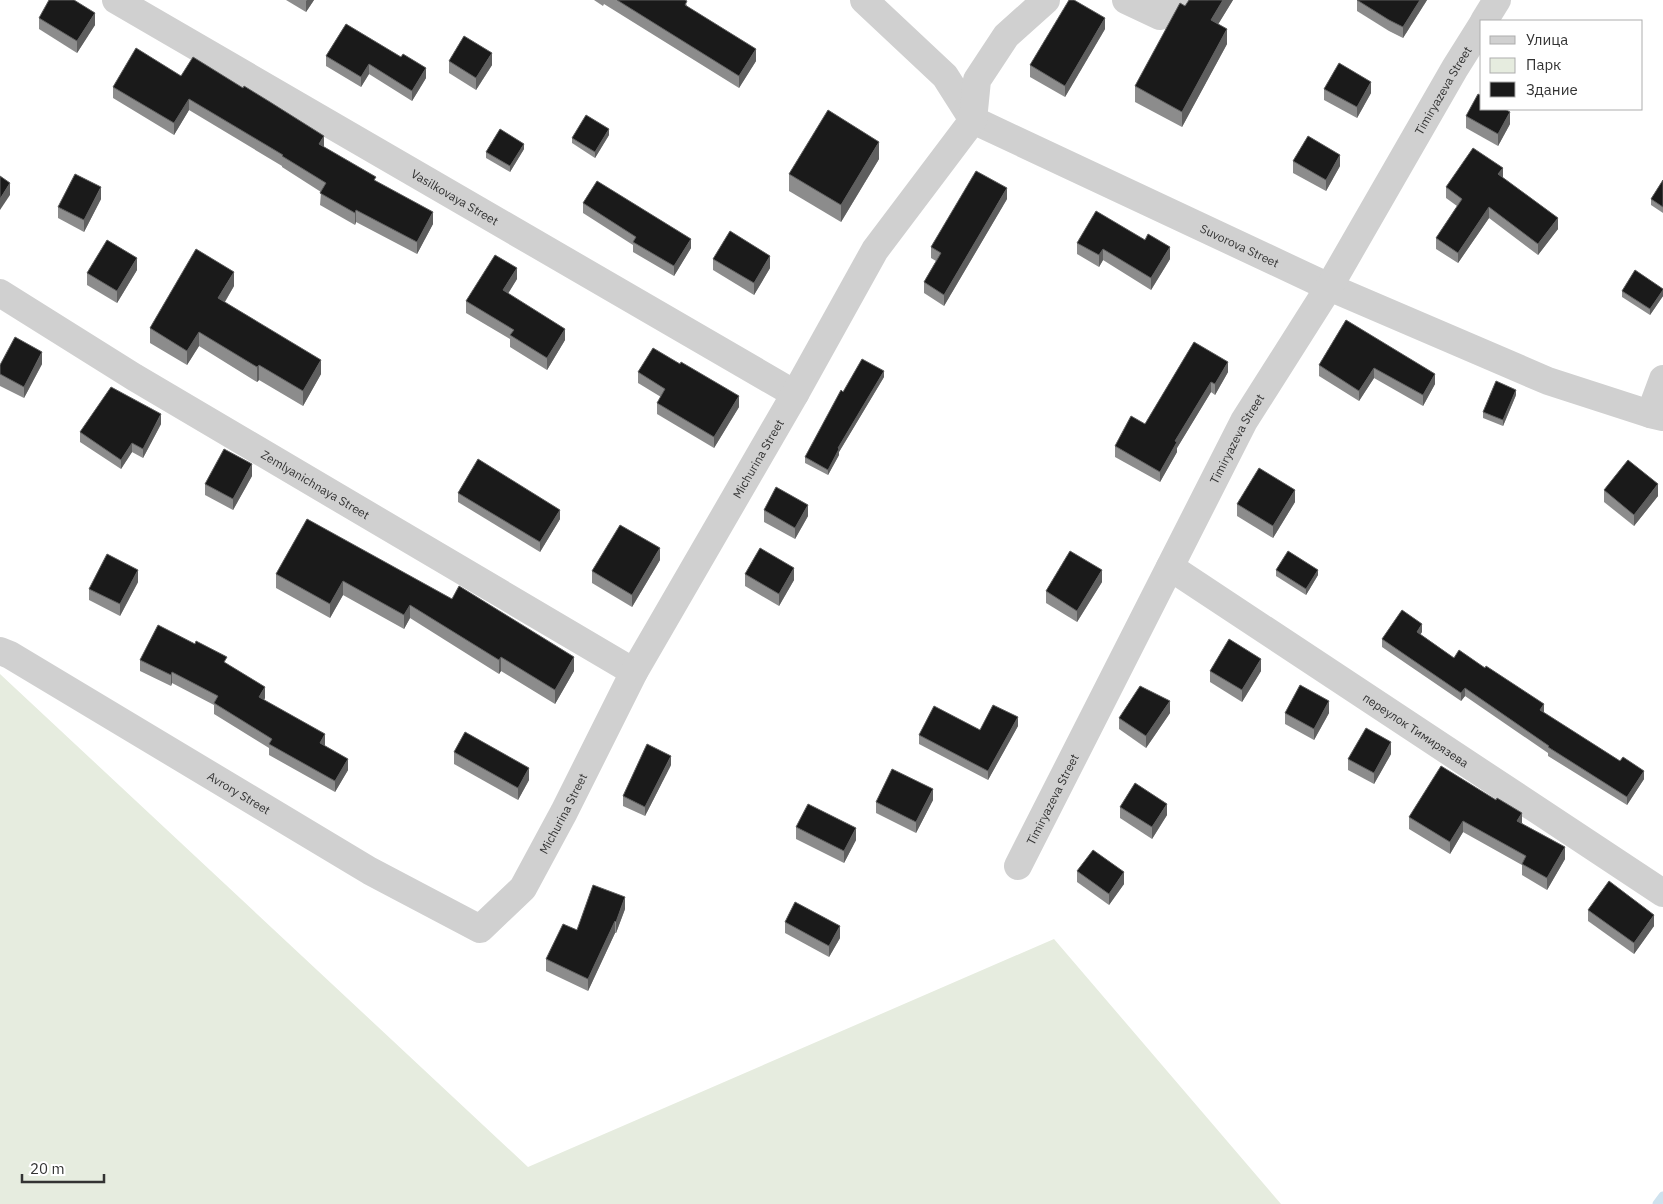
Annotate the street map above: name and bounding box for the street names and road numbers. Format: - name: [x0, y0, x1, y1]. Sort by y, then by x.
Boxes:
- street label: Timiryazeva Street: [1411, 43, 1474, 137]
- street label: Vasilkovaya Street: [409, 166, 501, 228]
- street label: Suvorova Street: [1198, 220, 1282, 270]
- street label: Timiryazeva Street: [1206, 391, 1267, 486]
- street label: Michurina Street: [729, 416, 786, 501]
- street label: Zemlyanichnaya Street: [259, 446, 373, 522]
- street label: переулок Тимирязева: [1360, 689, 1472, 770]
- street label: Timiryazeva Street: [1023, 751, 1081, 847]
- street label: Avrory Street: [205, 768, 273, 817]
- street label: Michurina Street: [535, 770, 590, 856]

